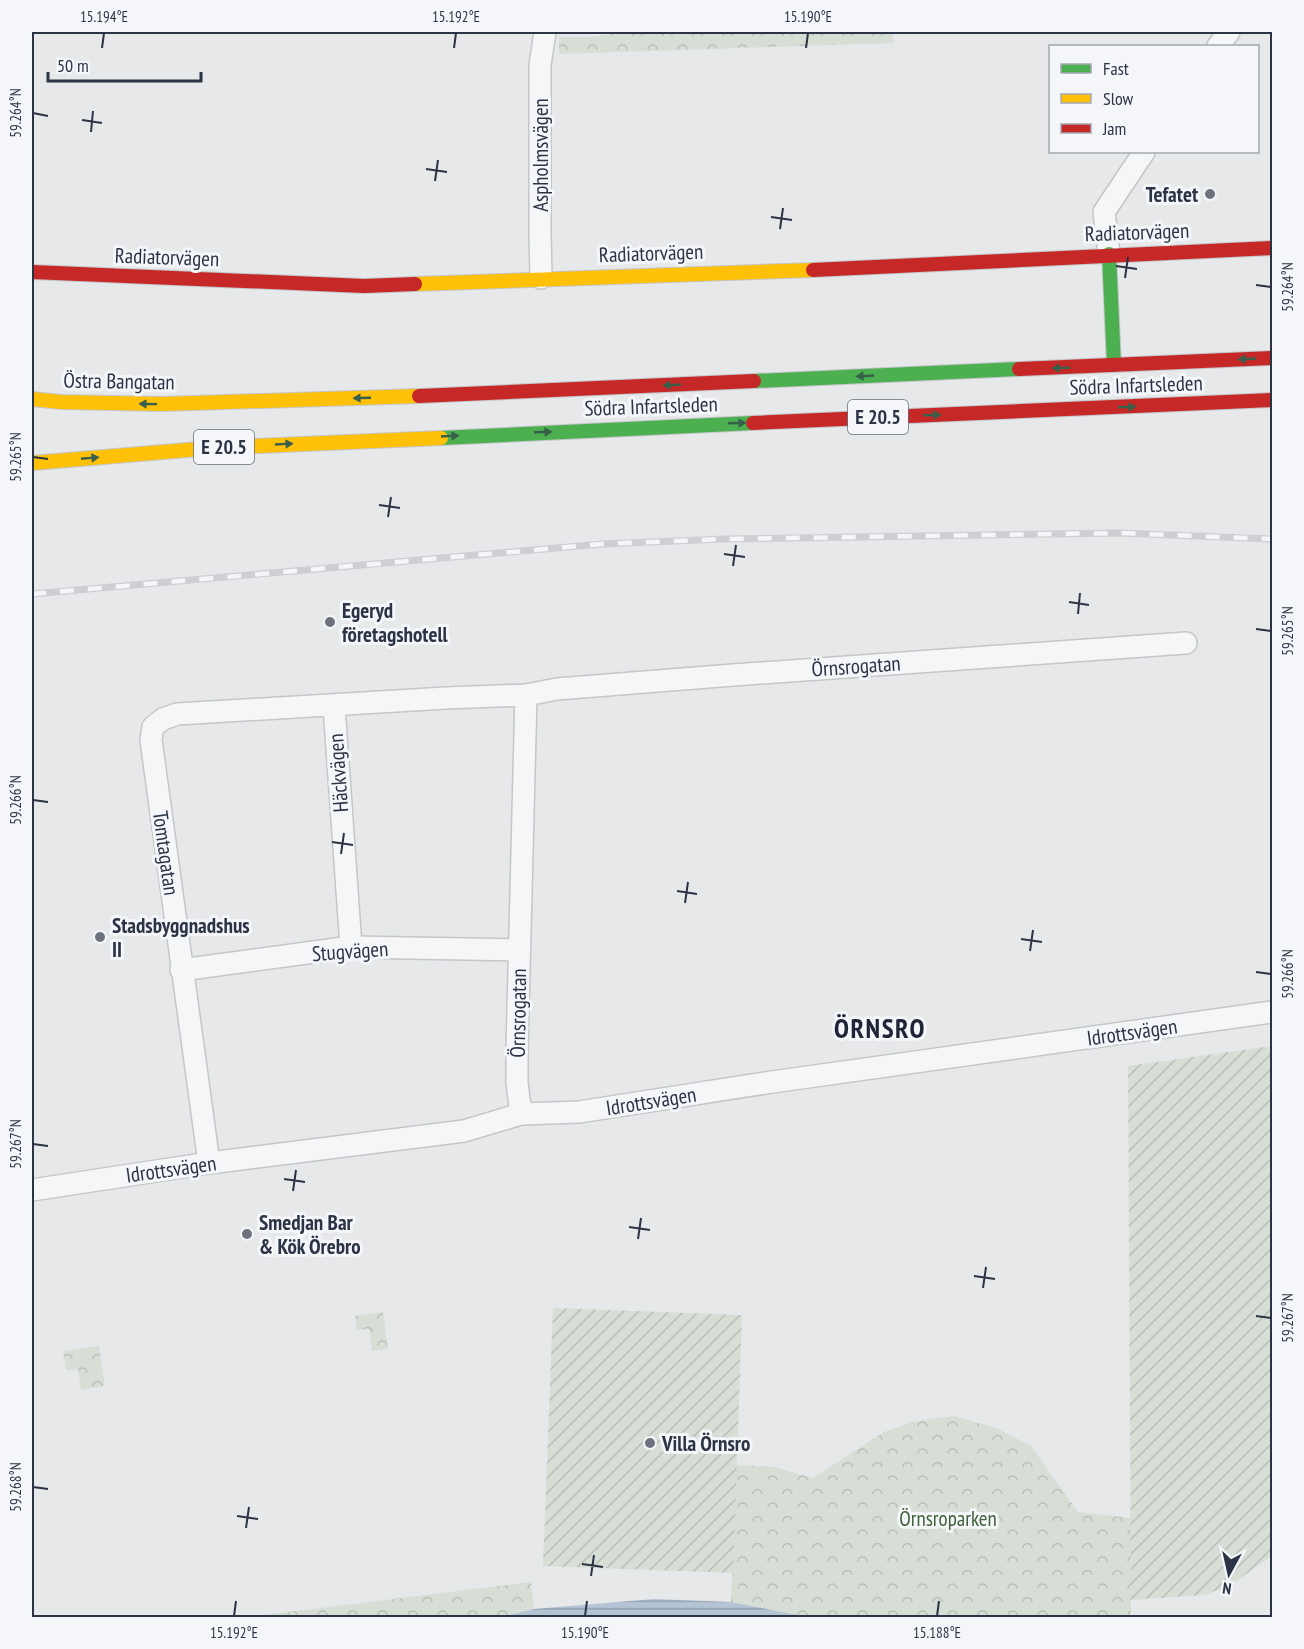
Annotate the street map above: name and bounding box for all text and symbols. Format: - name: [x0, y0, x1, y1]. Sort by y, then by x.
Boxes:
- text: 15.194°E: [80, 7, 128, 26]
- text: 15.192°E: [432, 7, 480, 26]
- text: 15.190°E: [784, 7, 832, 26]
- scale bar: [48, 45, 201, 83]
- legend: [1049, 45, 1259, 153]
- text: 50 m: [57, 54, 89, 77]
- text: Fast: [1103, 57, 1129, 80]
- text: Slow: [1103, 87, 1134, 110]
- text: 59.264°N: [6, 88, 25, 138]
- street label: Aspholmsvägen: [527, 98, 554, 212]
- text: Jam: [1102, 117, 1126, 140]
- place label: Tefatet: [1146, 181, 1198, 208]
- marker: Tefatet: [1203, 187, 1217, 201]
- street label: Radiatorvägen: [1084, 217, 1190, 247]
- street label: Radiatorvägen: [598, 238, 704, 268]
- street label: Radiatorvägen: [114, 242, 220, 272]
- text: 59.264°N: [1278, 262, 1297, 312]
- one-way arrow: [1238, 354, 1257, 363]
- one-way arrow: [1051, 363, 1070, 372]
- street label: Östra Bangatan: [63, 367, 175, 395]
- street label: Södra Infartsleden: [1069, 369, 1203, 401]
- one-way arrow: [856, 372, 875, 381]
- one-way arrow: [663, 381, 682, 390]
- street label: Södra Infartsleden: [584, 390, 718, 422]
- one-way arrow: [353, 393, 372, 403]
- one-way arrow: [138, 399, 157, 408]
- road number: E 20.5: [848, 400, 908, 434]
- one-way arrow: [1118, 402, 1137, 411]
- one-way arrow: [923, 411, 942, 420]
- one-way arrow: [728, 419, 747, 428]
- one-way arrow: [533, 427, 552, 436]
- road number: E 20.5: [194, 430, 254, 464]
- one-way arrow: [441, 431, 460, 440]
- text: 59.265°N: [6, 432, 25, 482]
- one-way arrow: [275, 439, 294, 448]
- one-way arrow: [80, 453, 99, 463]
- place label: Egeryd företagshotell: [342, 597, 449, 648]
- text: 59.265°N: [1278, 606, 1297, 656]
- marker: Egeryd företagshotell: [323, 615, 337, 629]
- street label: Örnsrogatan: [811, 649, 901, 683]
- street label: Häckvägen: [322, 733, 354, 813]
- text: 59.266°N: [6, 775, 25, 825]
- street label: Tomtagatan: [147, 809, 185, 897]
- place label: Stadsbyggnadshus II: [112, 912, 250, 963]
- marker: Stadsbyggnadshus II: [93, 930, 107, 944]
- street label: Stugvägen: [311, 935, 389, 967]
- text: 59.266°N: [1278, 949, 1297, 999]
- street label: Örnsrogatan: [504, 968, 532, 1058]
- district label: ÖRNSRO: [834, 1011, 926, 1045]
- street label: Idrottsvägen: [1085, 1012, 1179, 1052]
- street label: Idrottsvägen: [604, 1081, 698, 1121]
- text: 59.267°N: [6, 1119, 25, 1169]
- street label: Idrottsvägen: [124, 1149, 218, 1189]
- place label: Smedjan Bar & Kök Örebro: [259, 1209, 361, 1260]
- marker: Smedjan Bar & Kök Örebro: [240, 1227, 254, 1241]
- text: 59.267°N: [1278, 1293, 1297, 1343]
- place label: Villa Örnsro: [661, 1430, 750, 1457]
- marker: Villa Örnsro: [643, 1436, 657, 1450]
- text: 59.268°N: [6, 1462, 25, 1512]
- park label: Örnsroparken: [899, 1505, 997, 1532]
- north arrow: [1199, 1544, 1259, 1604]
- text: N: [1221, 1578, 1233, 1599]
- text: 15.192°E: [210, 1623, 258, 1642]
- text: 15.190°E: [561, 1623, 609, 1642]
- text: 15.188°E: [913, 1623, 961, 1642]

